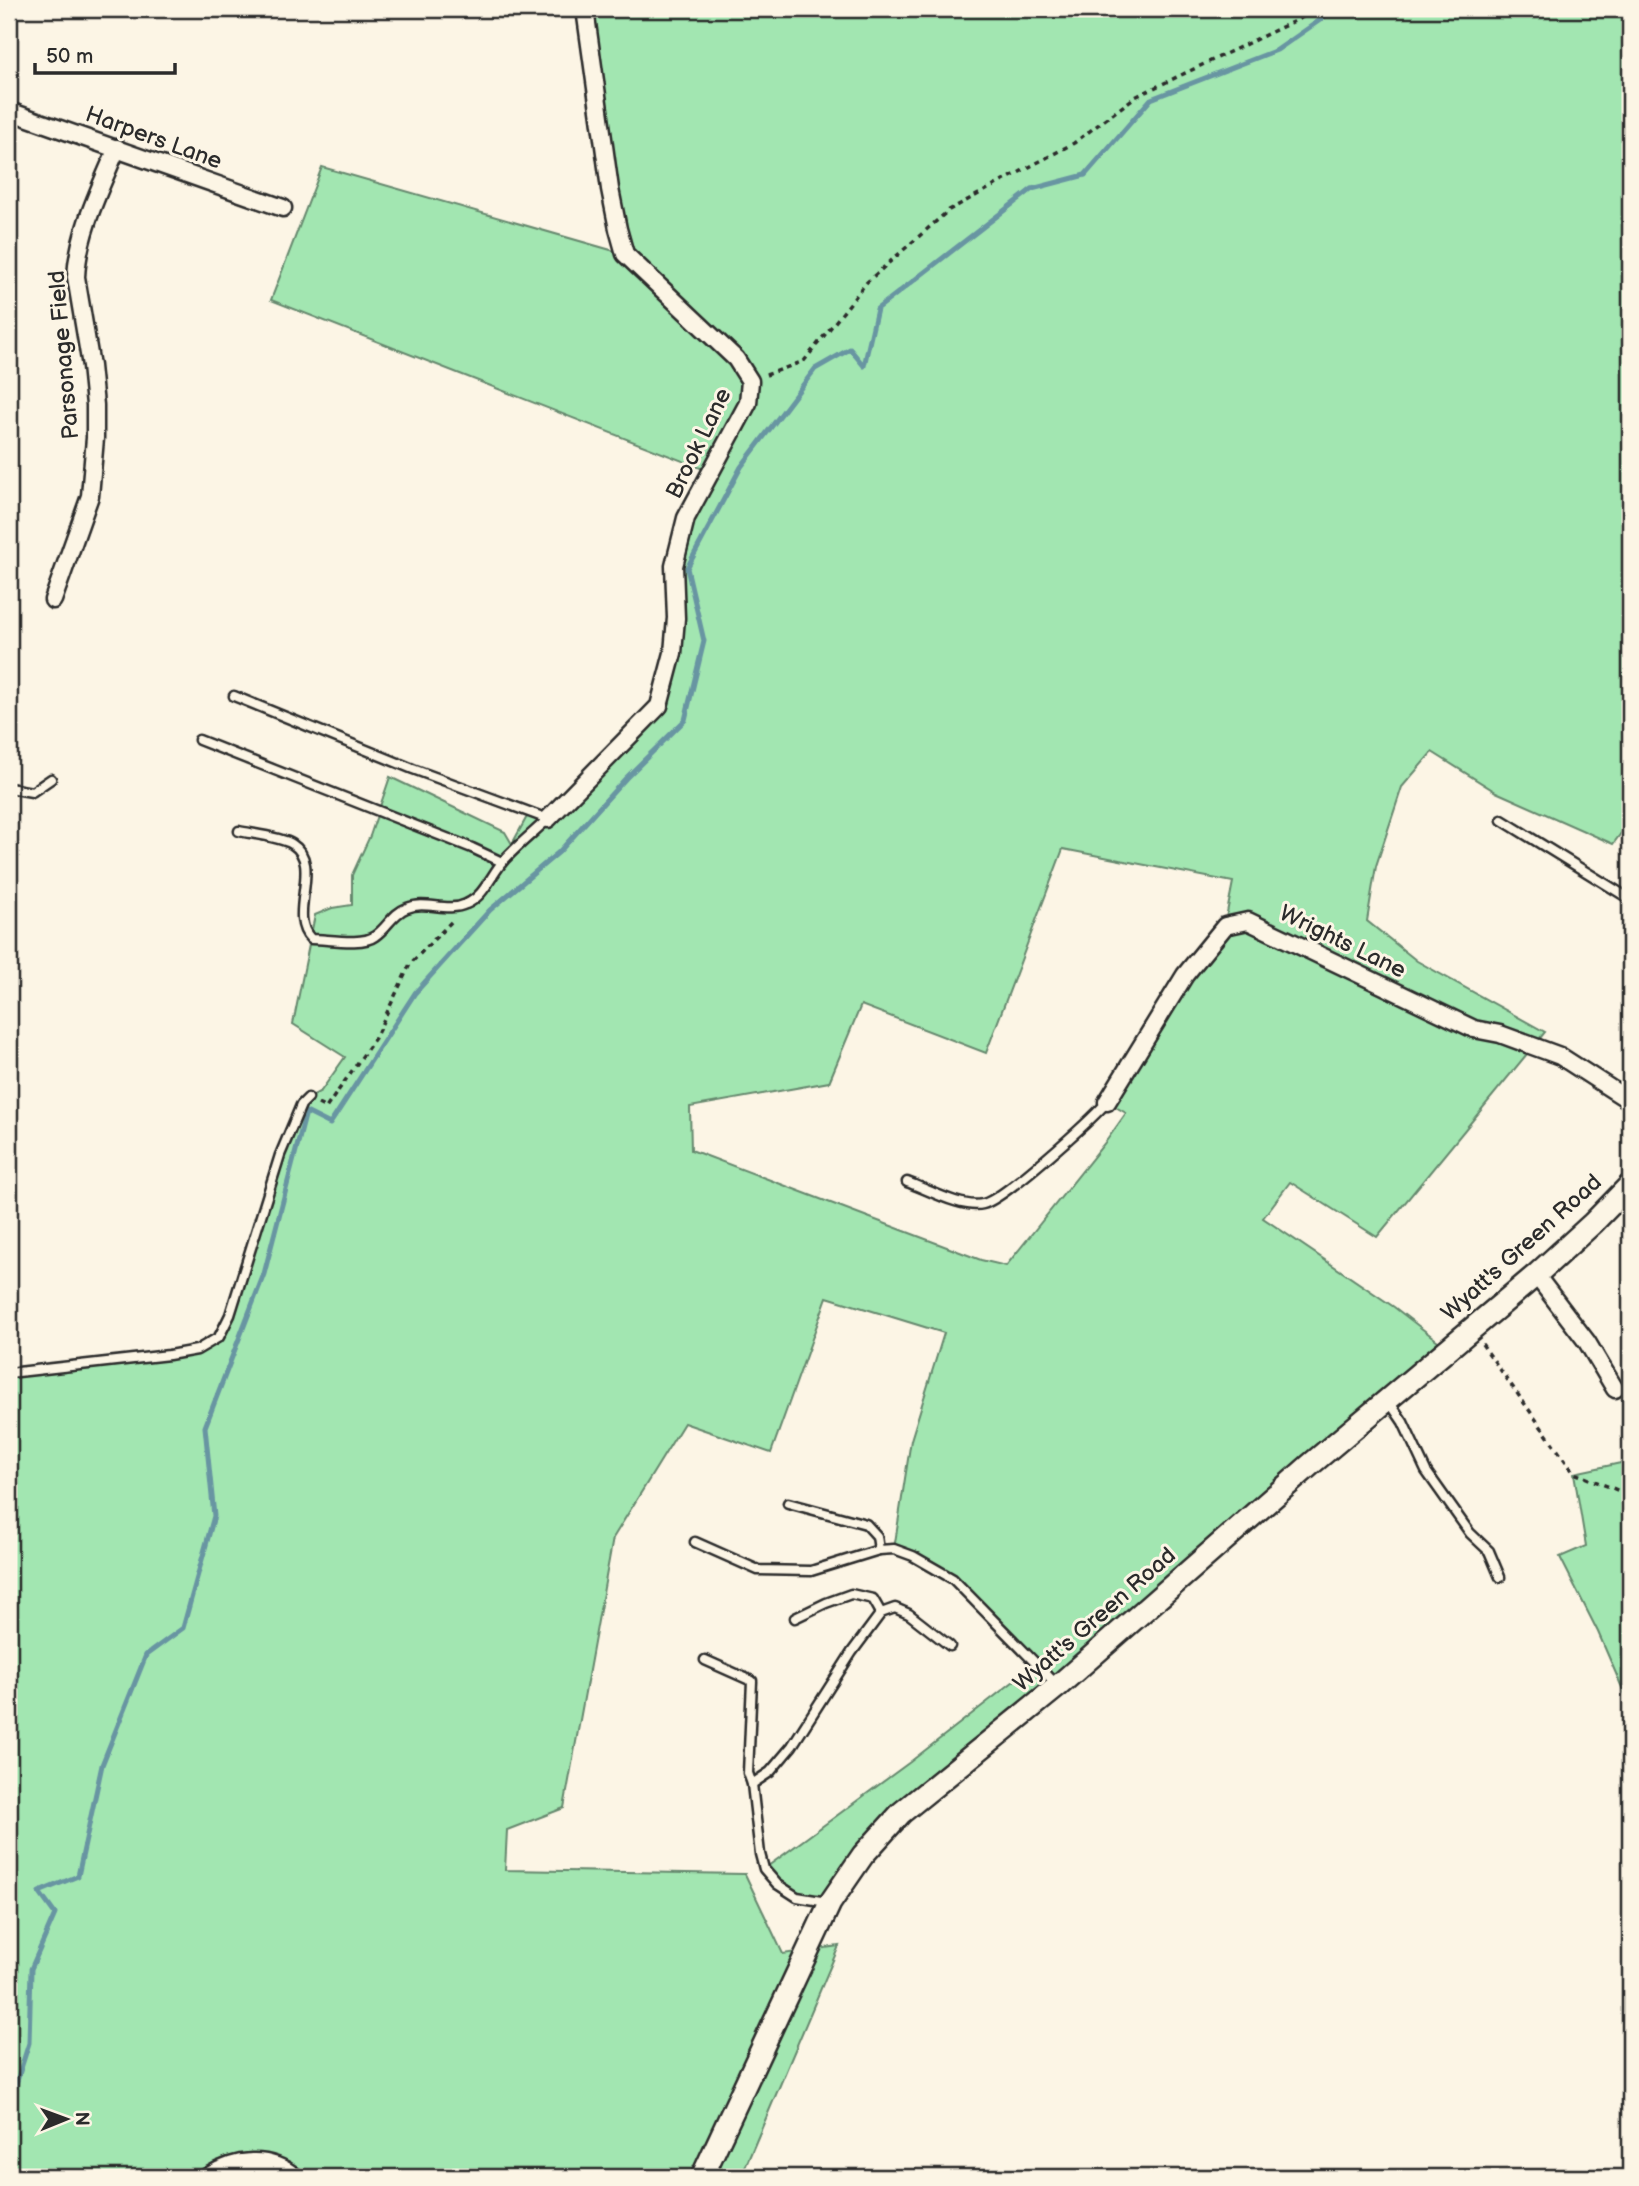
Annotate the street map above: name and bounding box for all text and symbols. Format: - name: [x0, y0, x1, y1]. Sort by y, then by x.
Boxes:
- scale bar: [35, 32, 175, 76]
- text: 50 m: [46, 44, 93, 69]
- street label: Harpers Lane: [82, 100, 226, 176]
- street label: Parsonage Field: [43, 269, 85, 440]
- street label: Brook Lane: [660, 384, 738, 503]
- street label: Wrights Lane: [1275, 899, 1410, 985]
- street label: Wyatt's Green Road: [1436, 1168, 1608, 1327]
- street label: Wyatt's Green Road: [1008, 1542, 1182, 1698]
- north arrow: [32, 2084, 102, 2154]
- text: N: [70, 2111, 93, 2126]

